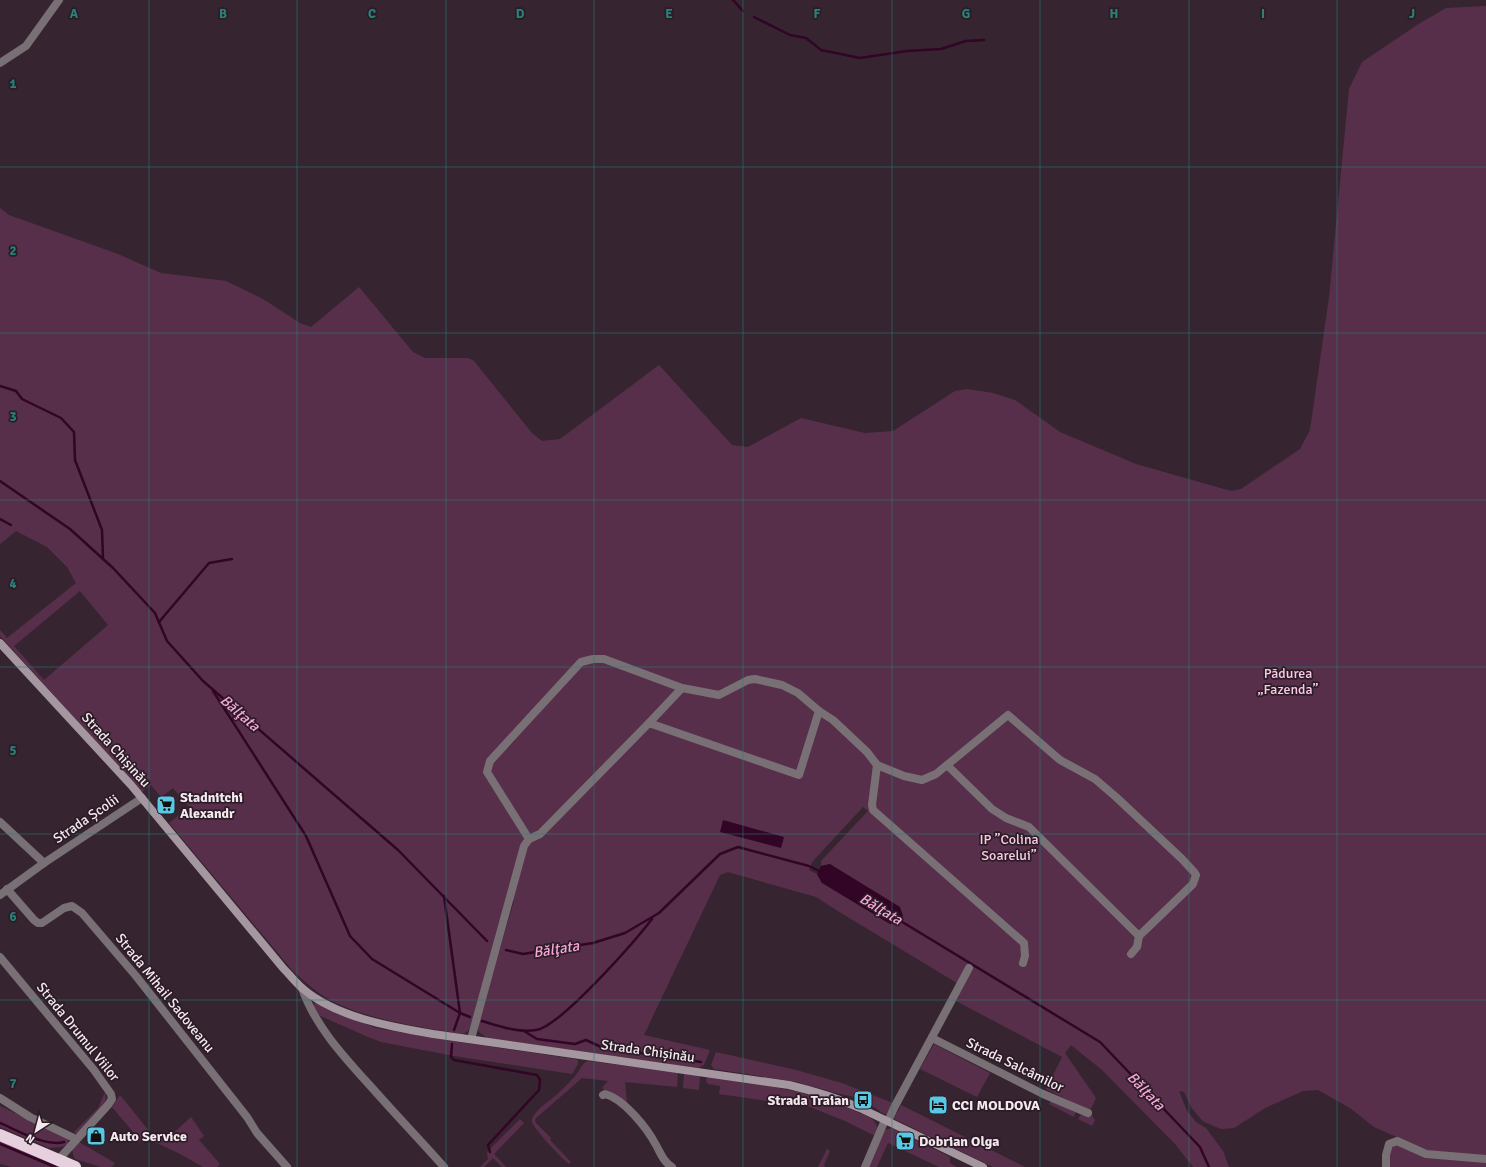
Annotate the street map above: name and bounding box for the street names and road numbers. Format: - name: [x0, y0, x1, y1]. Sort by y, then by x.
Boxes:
- street label: Strada Chișinău: [78, 709, 154, 791]
- street label: Strada Școlii: [50, 791, 122, 847]
- street label: Strada Mihail Sadoveanu: [112, 930, 218, 1056]
- street label: Strada Drumul Viilor: [33, 979, 124, 1086]
- street label: Strada Salcâmilor: [964, 1034, 1067, 1096]
- street label: Strada Chișinău: [600, 1036, 696, 1066]

